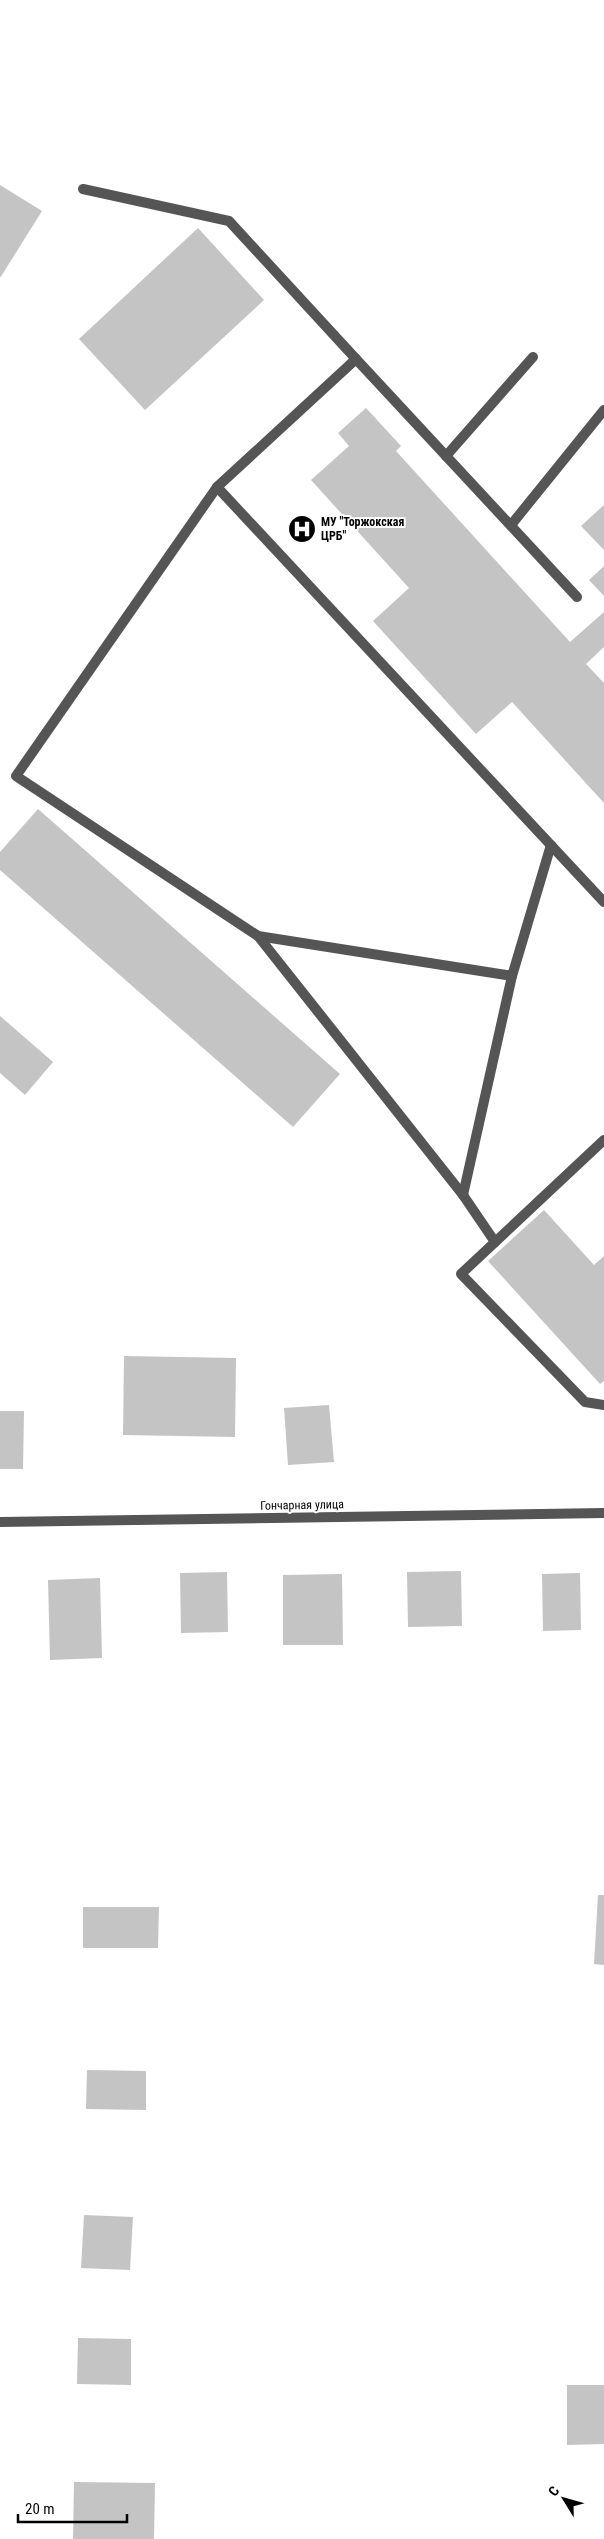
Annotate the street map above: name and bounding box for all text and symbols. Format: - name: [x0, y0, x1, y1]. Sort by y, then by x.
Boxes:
- hospital icon: МУ "Торжокская ЦРБ": [287, 514, 317, 544]
- place label: МУ "Торжокская ЦРБ": [321, 515, 404, 543]
- street label: Гончарная улица: [260, 1497, 344, 1513]
- north arrow: [539, 2474, 589, 2524]
- text: С: [545, 2483, 562, 2499]
- scale bar: [18, 2492, 126, 2524]
- text: 20 m: [25, 2500, 55, 2518]

